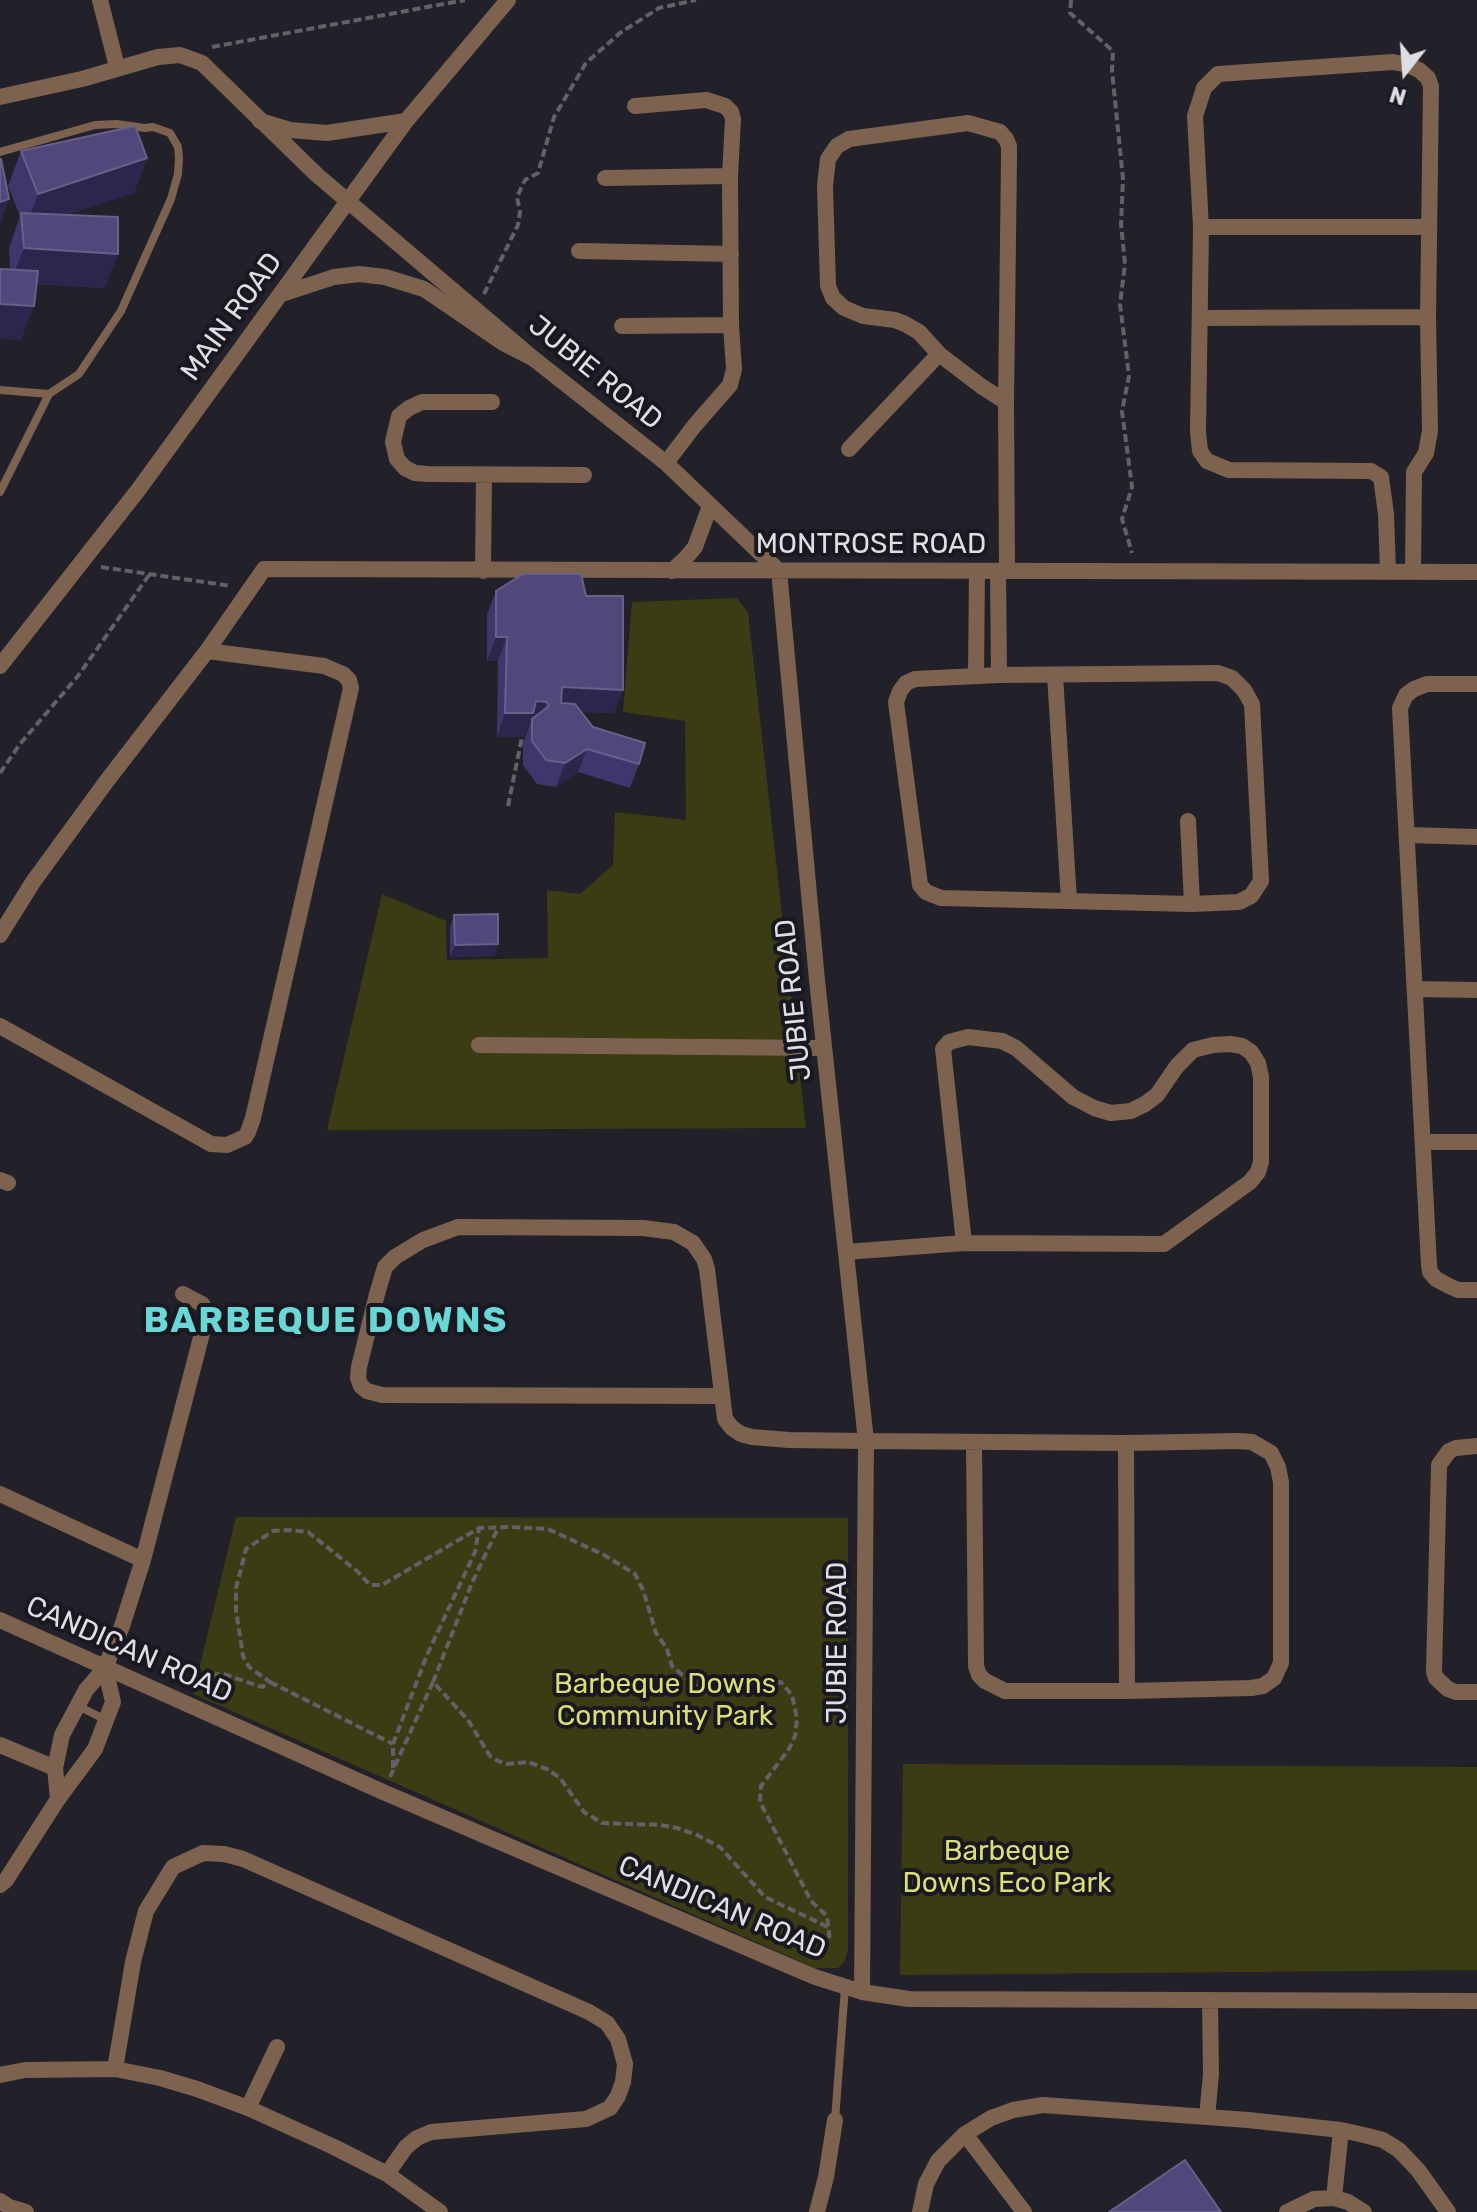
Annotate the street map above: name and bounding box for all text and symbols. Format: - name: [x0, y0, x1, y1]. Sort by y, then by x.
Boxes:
- north arrow: [1365, 32, 1445, 112]
- text: N: [1386, 80, 1409, 111]
- street label: MAIN ROAD: [174, 246, 290, 388]
- street label: JUBIE ROAD: [521, 309, 669, 437]
- street label: MONTROSE ROAD: [756, 528, 986, 562]
- street label: JUBIE ROAD: [769, 917, 819, 1083]
- district label: BARBEQUE DOWNS: [144, 1300, 508, 1344]
- street label: JUBIE ROAD: [821, 1562, 855, 1724]
- street label: CANDICAN ROAD: [21, 1589, 237, 1711]
- park label: Barbeque Downs Community Park: [554, 1668, 776, 1734]
- park label: Barbeque Downs Eco Park: [903, 1835, 1111, 1901]
- street label: CANDICAN ROAD: [613, 1849, 831, 1967]

